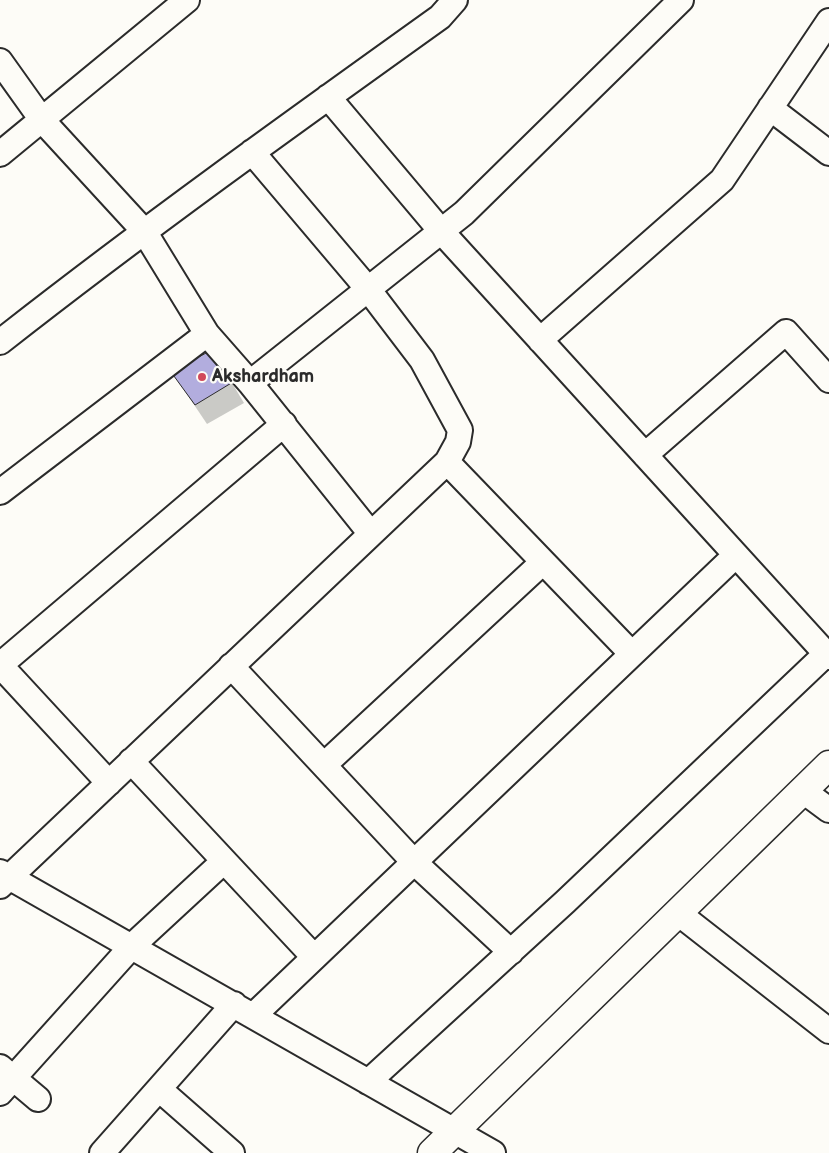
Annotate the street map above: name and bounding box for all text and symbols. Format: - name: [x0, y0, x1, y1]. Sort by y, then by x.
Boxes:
- place label: Akshardham: [212, 366, 314, 388]
- marker: Akshardham: [196, 371, 208, 383]

